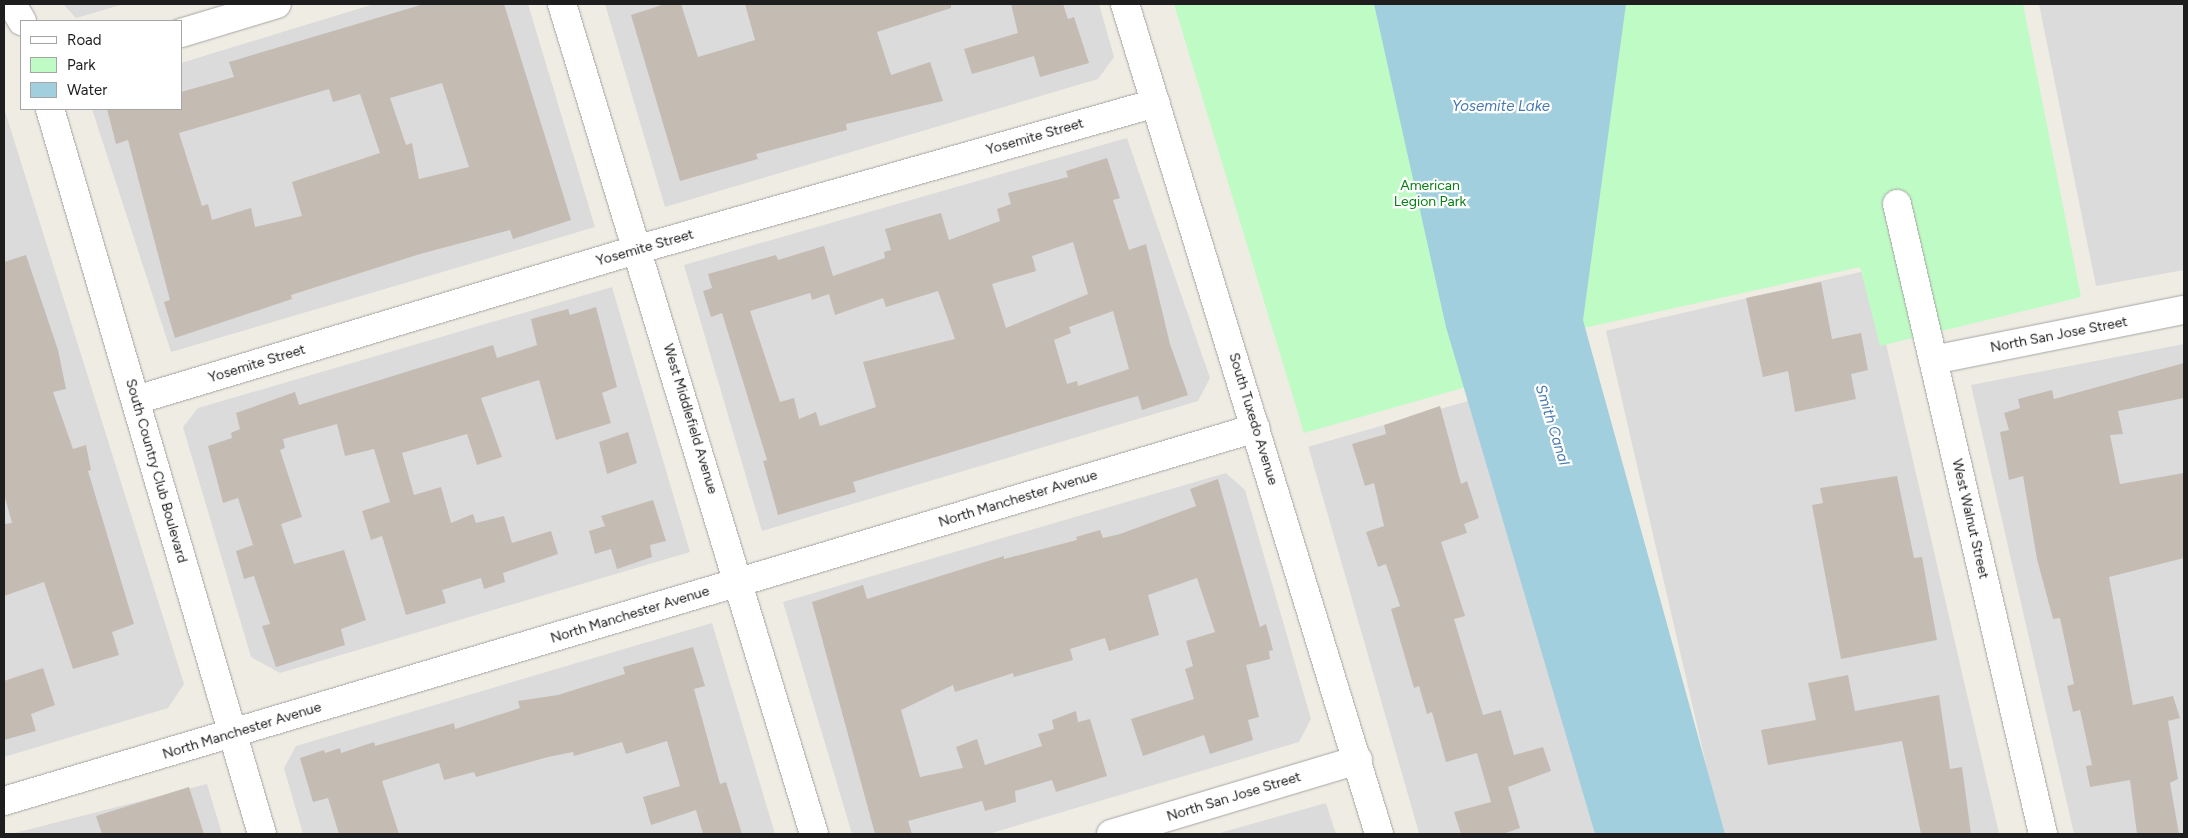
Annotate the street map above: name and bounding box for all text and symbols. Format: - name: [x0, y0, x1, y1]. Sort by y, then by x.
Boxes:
- legend: [20, 20, 182, 110]
- text: Road: [67, 31, 102, 49]
- text: Park: [67, 56, 96, 74]
- text: Water: [67, 81, 107, 99]
- water label: Yosemite Lake: [1452, 98, 1550, 116]
- street label: Yosemite Street: [984, 115, 1086, 159]
- park label: American Legion Park: [1394, 178, 1466, 210]
- street label: Yosemite Street: [594, 226, 696, 270]
- street label: North San Jose Street: [1989, 313, 2129, 357]
- street label: Yosemite Street: [206, 341, 308, 387]
- street label: West Middlefield Avenue: [659, 342, 721, 496]
- street label: South Tuxedo Avenue: [1225, 351, 1281, 487]
- street label: South Country Club Boulevard: [122, 377, 190, 565]
- water label: Smith Canal: [1531, 382, 1573, 468]
- street label: West Walnut Street: [1948, 457, 1992, 581]
- street label: North Manchester Avenue: [937, 467, 1099, 531]
- street label: North Manchester Avenue: [549, 583, 711, 647]
- street label: North Manchester Avenue: [161, 699, 323, 763]
- street label: North San Jose Street: [1165, 769, 1303, 825]

